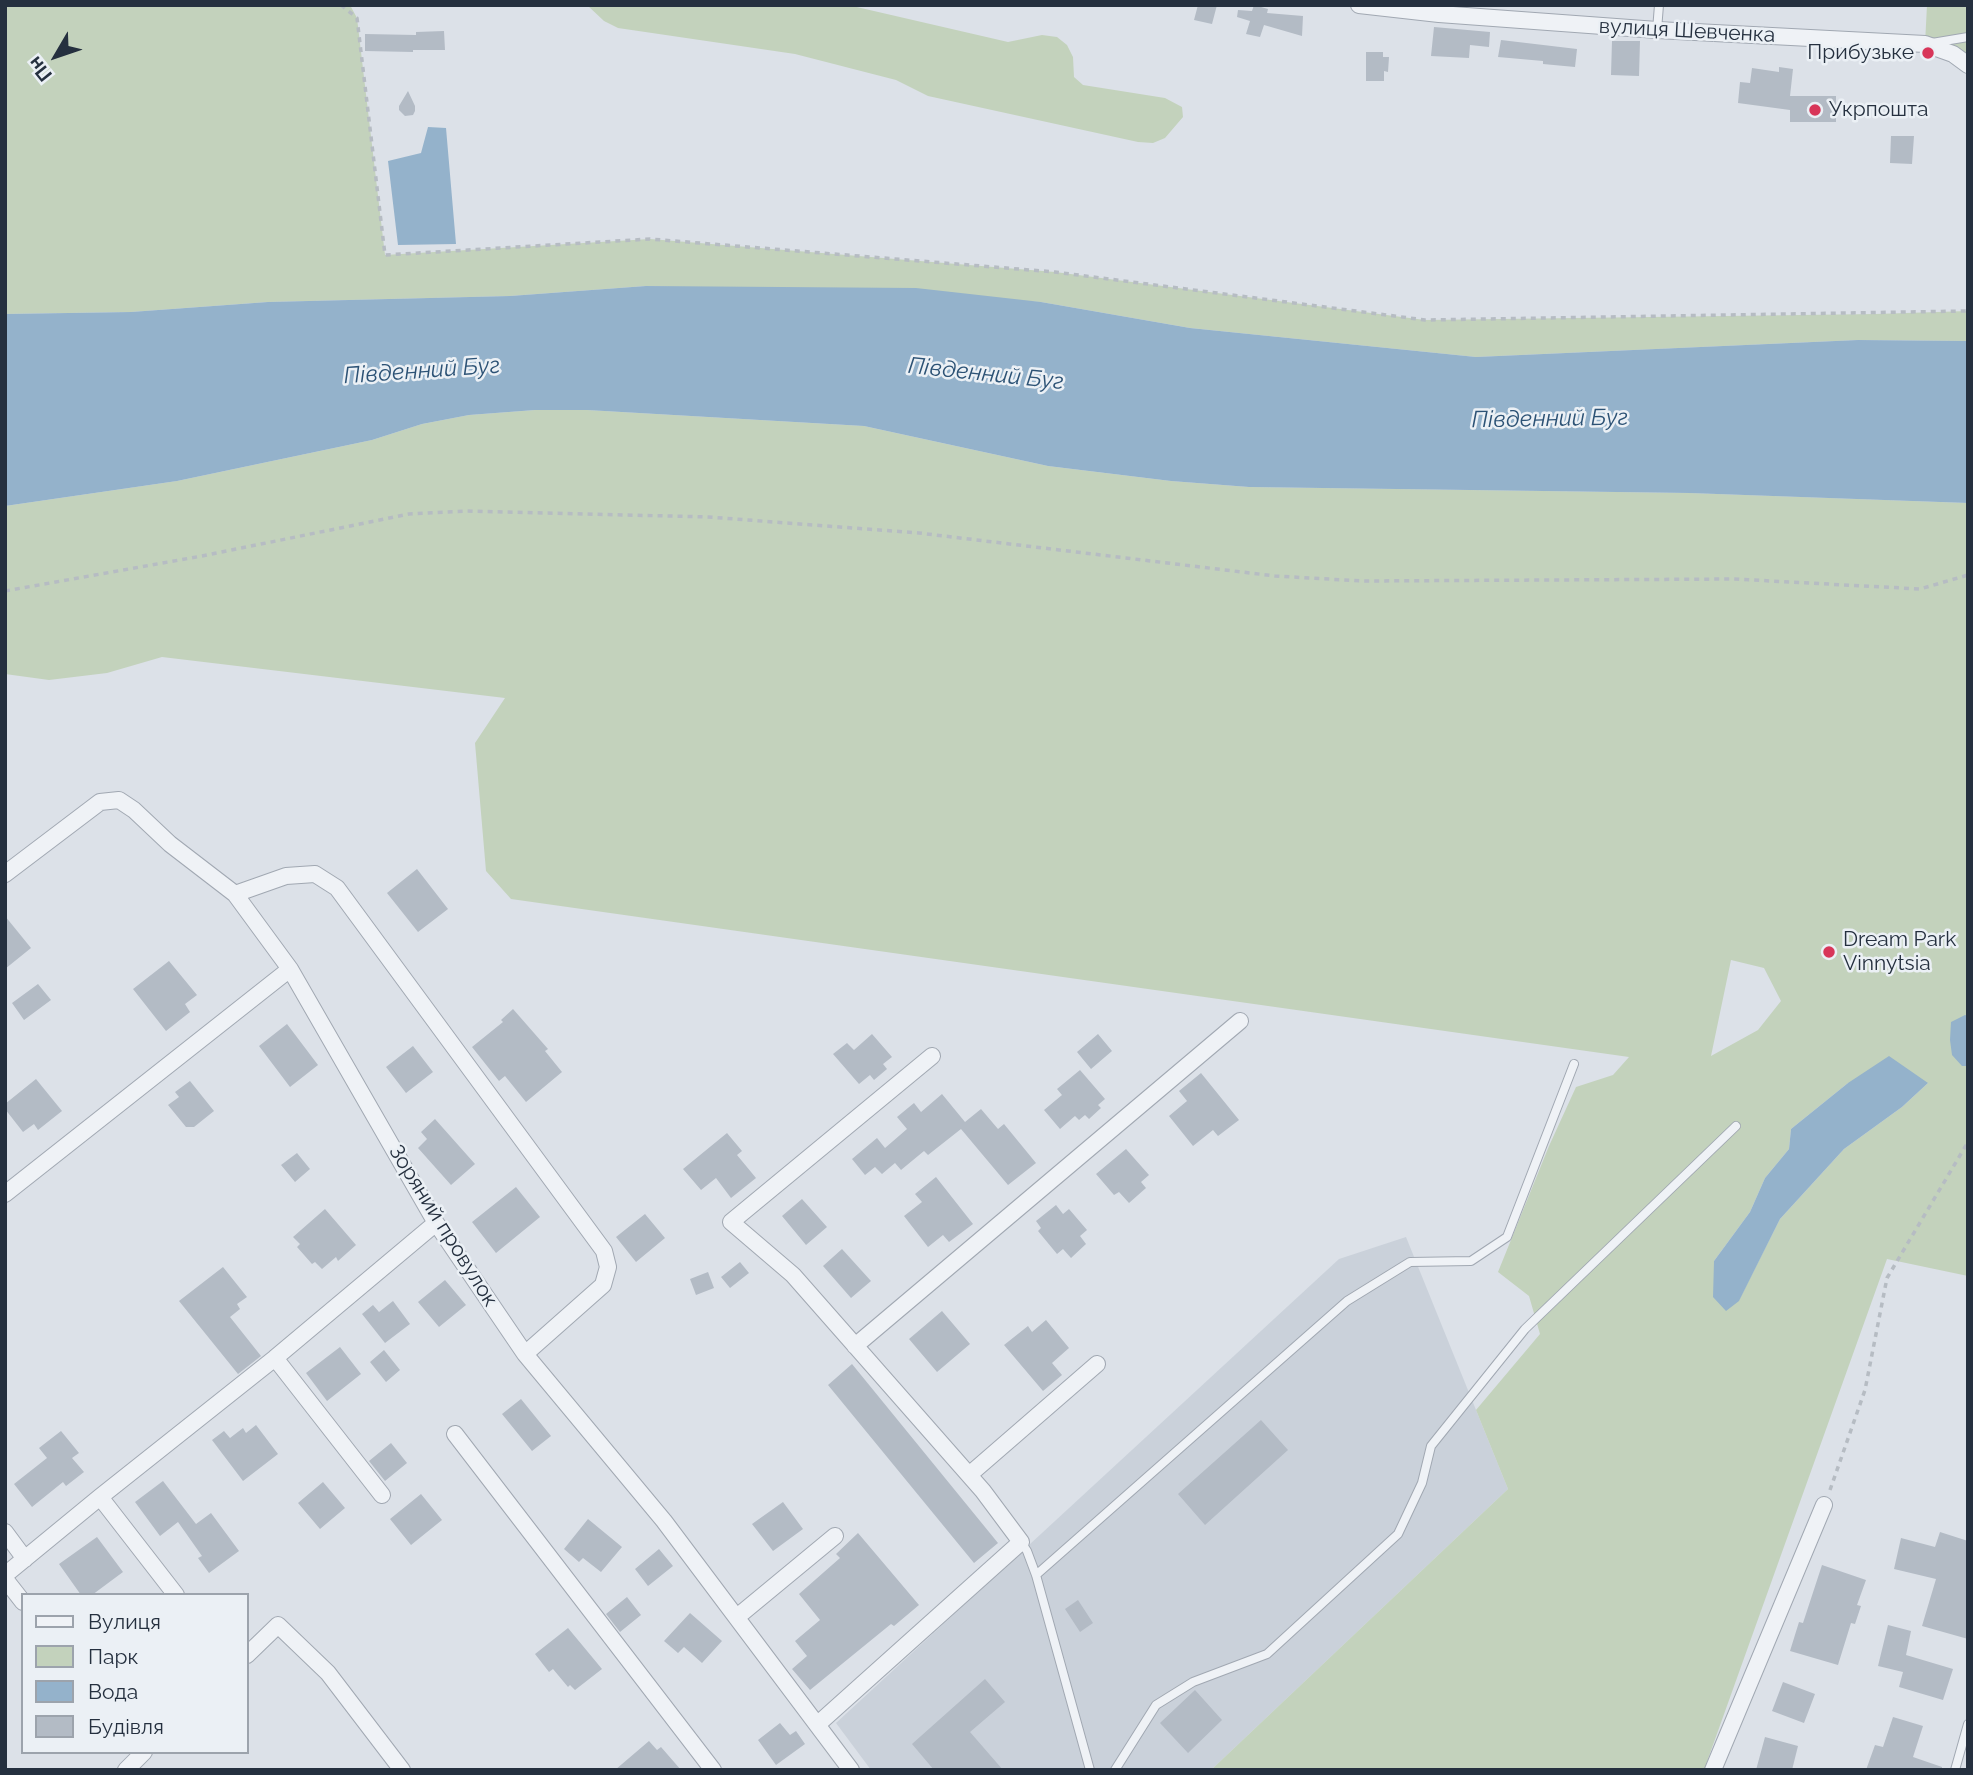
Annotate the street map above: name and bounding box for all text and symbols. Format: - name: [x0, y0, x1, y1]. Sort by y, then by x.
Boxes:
- street label: вулиця Шевченка: [1598, 14, 1776, 48]
- north arrow: [21, 21, 91, 91]
- place label: Прибузьке: [1807, 40, 1914, 66]
- marker: Прибузьке: [1920, 45, 1936, 61]
- text: Пн: [23, 52, 56, 86]
- place label: Укрпошта: [1829, 97, 1928, 123]
- marker: Укрпошта: [1807, 102, 1823, 118]
- water label: Південний Буг: [343, 352, 501, 390]
- water label: Південний Буг: [907, 352, 1065, 396]
- water label: Південний Буг: [1471, 404, 1629, 434]
- place label: Dream Park Vinnytsia: [1843, 927, 1956, 977]
- marker: Dream Park Vinnytsia: [1821, 944, 1837, 960]
- street label: Зоряний провулок: [383, 1141, 503, 1311]
- legend: [21, 1593, 248, 1754]
- text: Вулиця: [88, 1609, 161, 1634]
- text: Парк: [88, 1644, 138, 1669]
- text: Вода: [88, 1679, 138, 1704]
- text: Будівля: [88, 1714, 164, 1739]

